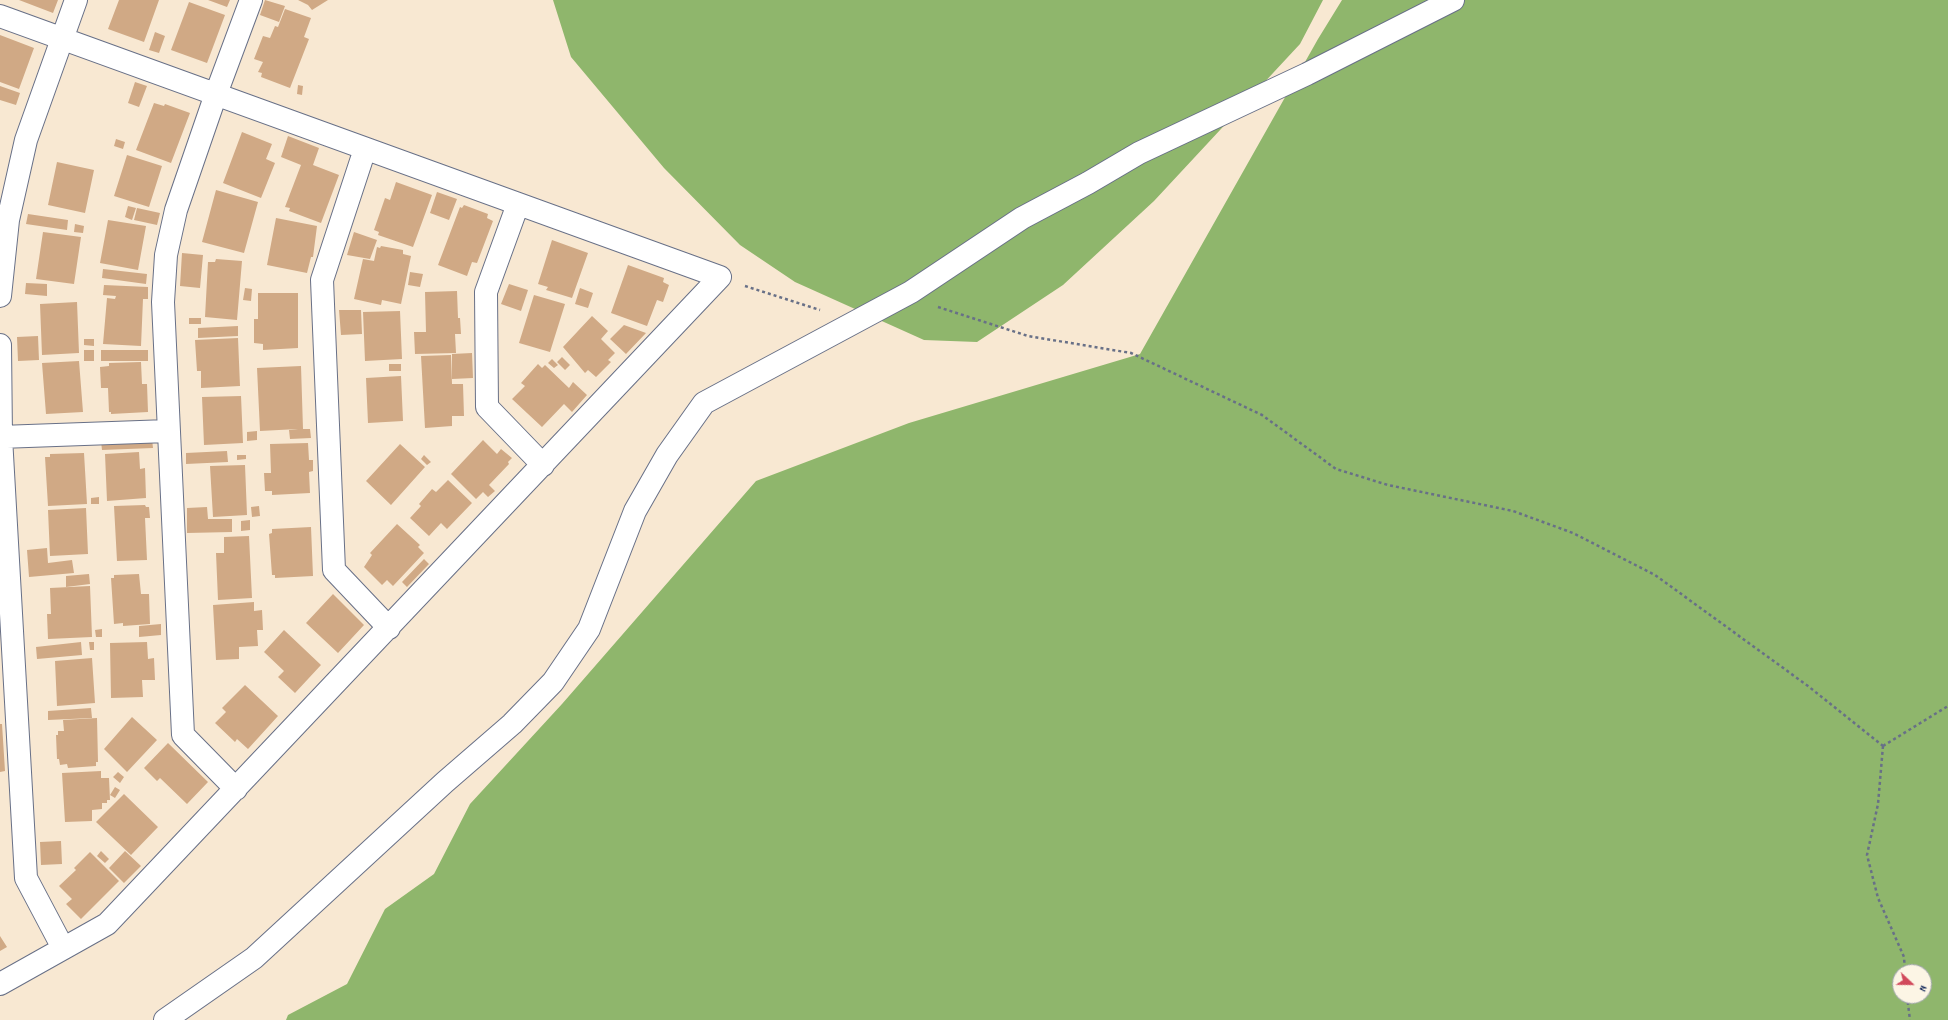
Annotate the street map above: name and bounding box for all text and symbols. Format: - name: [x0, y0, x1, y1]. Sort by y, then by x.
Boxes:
- north arrow: [1892, 964, 1932, 1004]
- text: N: [1914, 983, 1931, 994]

